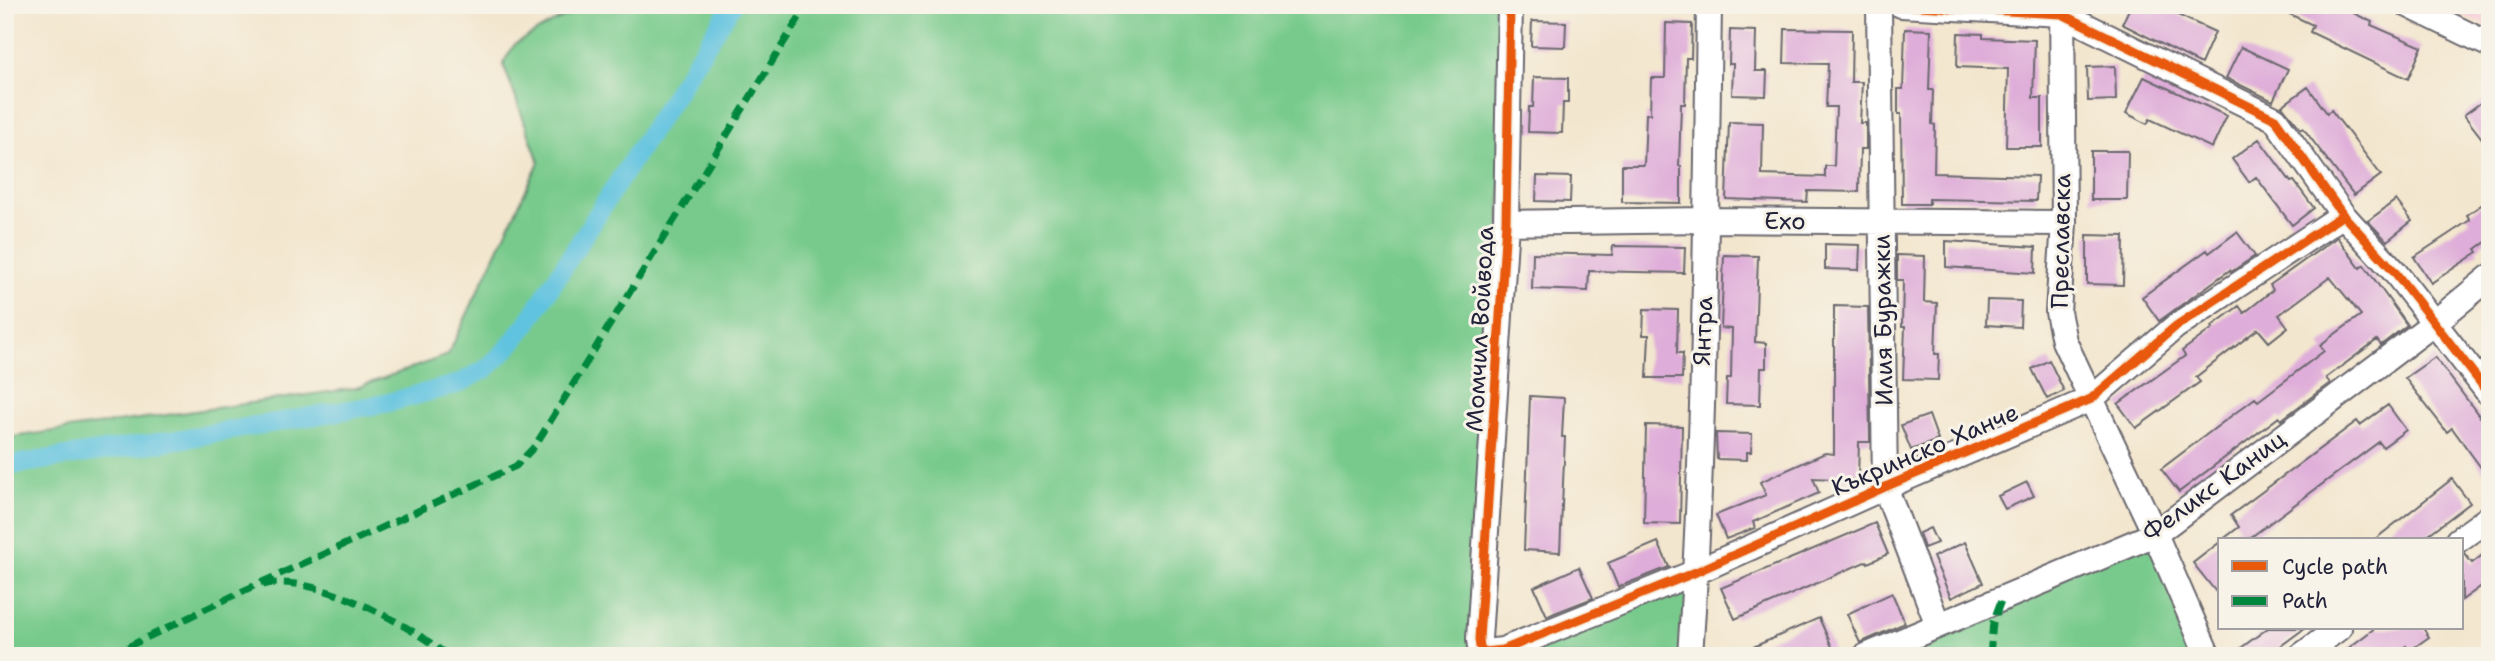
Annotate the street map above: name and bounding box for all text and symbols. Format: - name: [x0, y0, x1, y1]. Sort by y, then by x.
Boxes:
- street label: Преславска: [2044, 173, 2078, 309]
- street label: Ехо: [1764, 205, 1806, 237]
- street label: Момчил Войвода: [1459, 225, 1501, 433]
- street label: Илия Буражки: [1866, 234, 1900, 406]
- street label: Янтра: [1686, 296, 1720, 366]
- street label: Къкринско Ханче: [1827, 396, 2023, 504]
- street label: Феликс Каниц: [2136, 423, 2292, 549]
- legend: [2218, 538, 2464, 630]
- text: Cycle path: [2282, 553, 2388, 581]
- text: Path: [2282, 587, 2328, 615]

